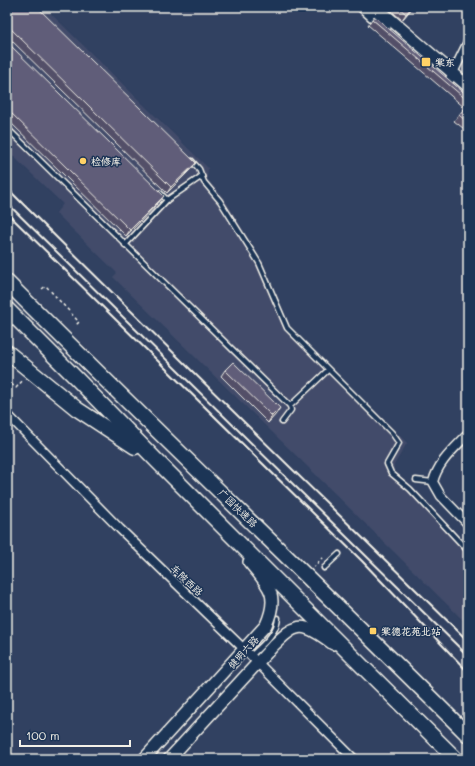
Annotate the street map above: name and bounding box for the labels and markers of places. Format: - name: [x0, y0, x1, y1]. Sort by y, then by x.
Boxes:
- place label: 棠东: [435, 55, 455, 69]
- marker: 棠东: [420, 56, 432, 68]
- place label: 检修库: [91, 154, 121, 168]
- marker: 检修库: [78, 156, 88, 166]
- place label: 棠德花苑北站: [381, 624, 441, 638]
- marker: 棠德花苑北站: [368, 626, 378, 636]

